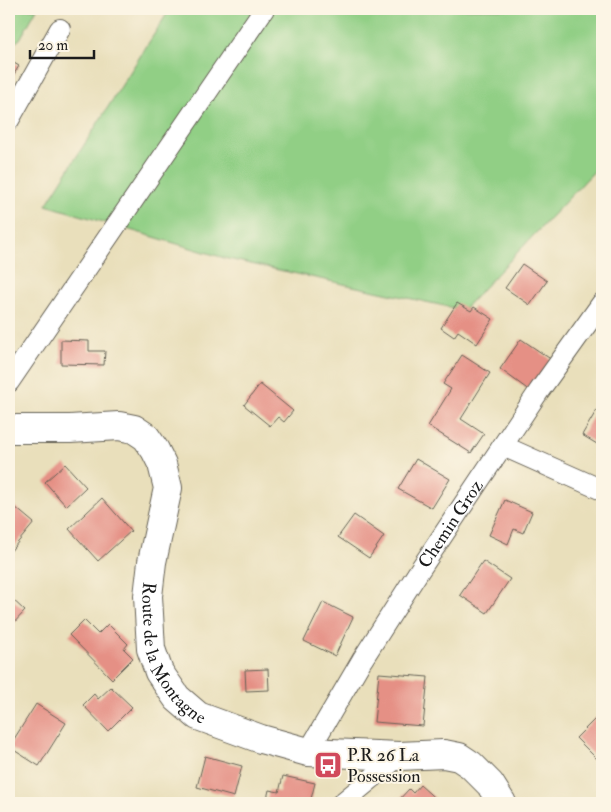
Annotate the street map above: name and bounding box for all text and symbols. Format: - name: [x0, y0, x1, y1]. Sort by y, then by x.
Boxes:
- scale bar: [30, 28, 94, 60]
- text: 20 m: [38, 36, 68, 55]
- street label: Chemin Groz: [413, 475, 488, 572]
- street label: Route de la Montagne: [136, 581, 209, 729]
- place label: P.R 26 La Possession: [347, 744, 421, 788]
- bus stop icon: P.R 26 La Possession: [313, 750, 343, 780]

